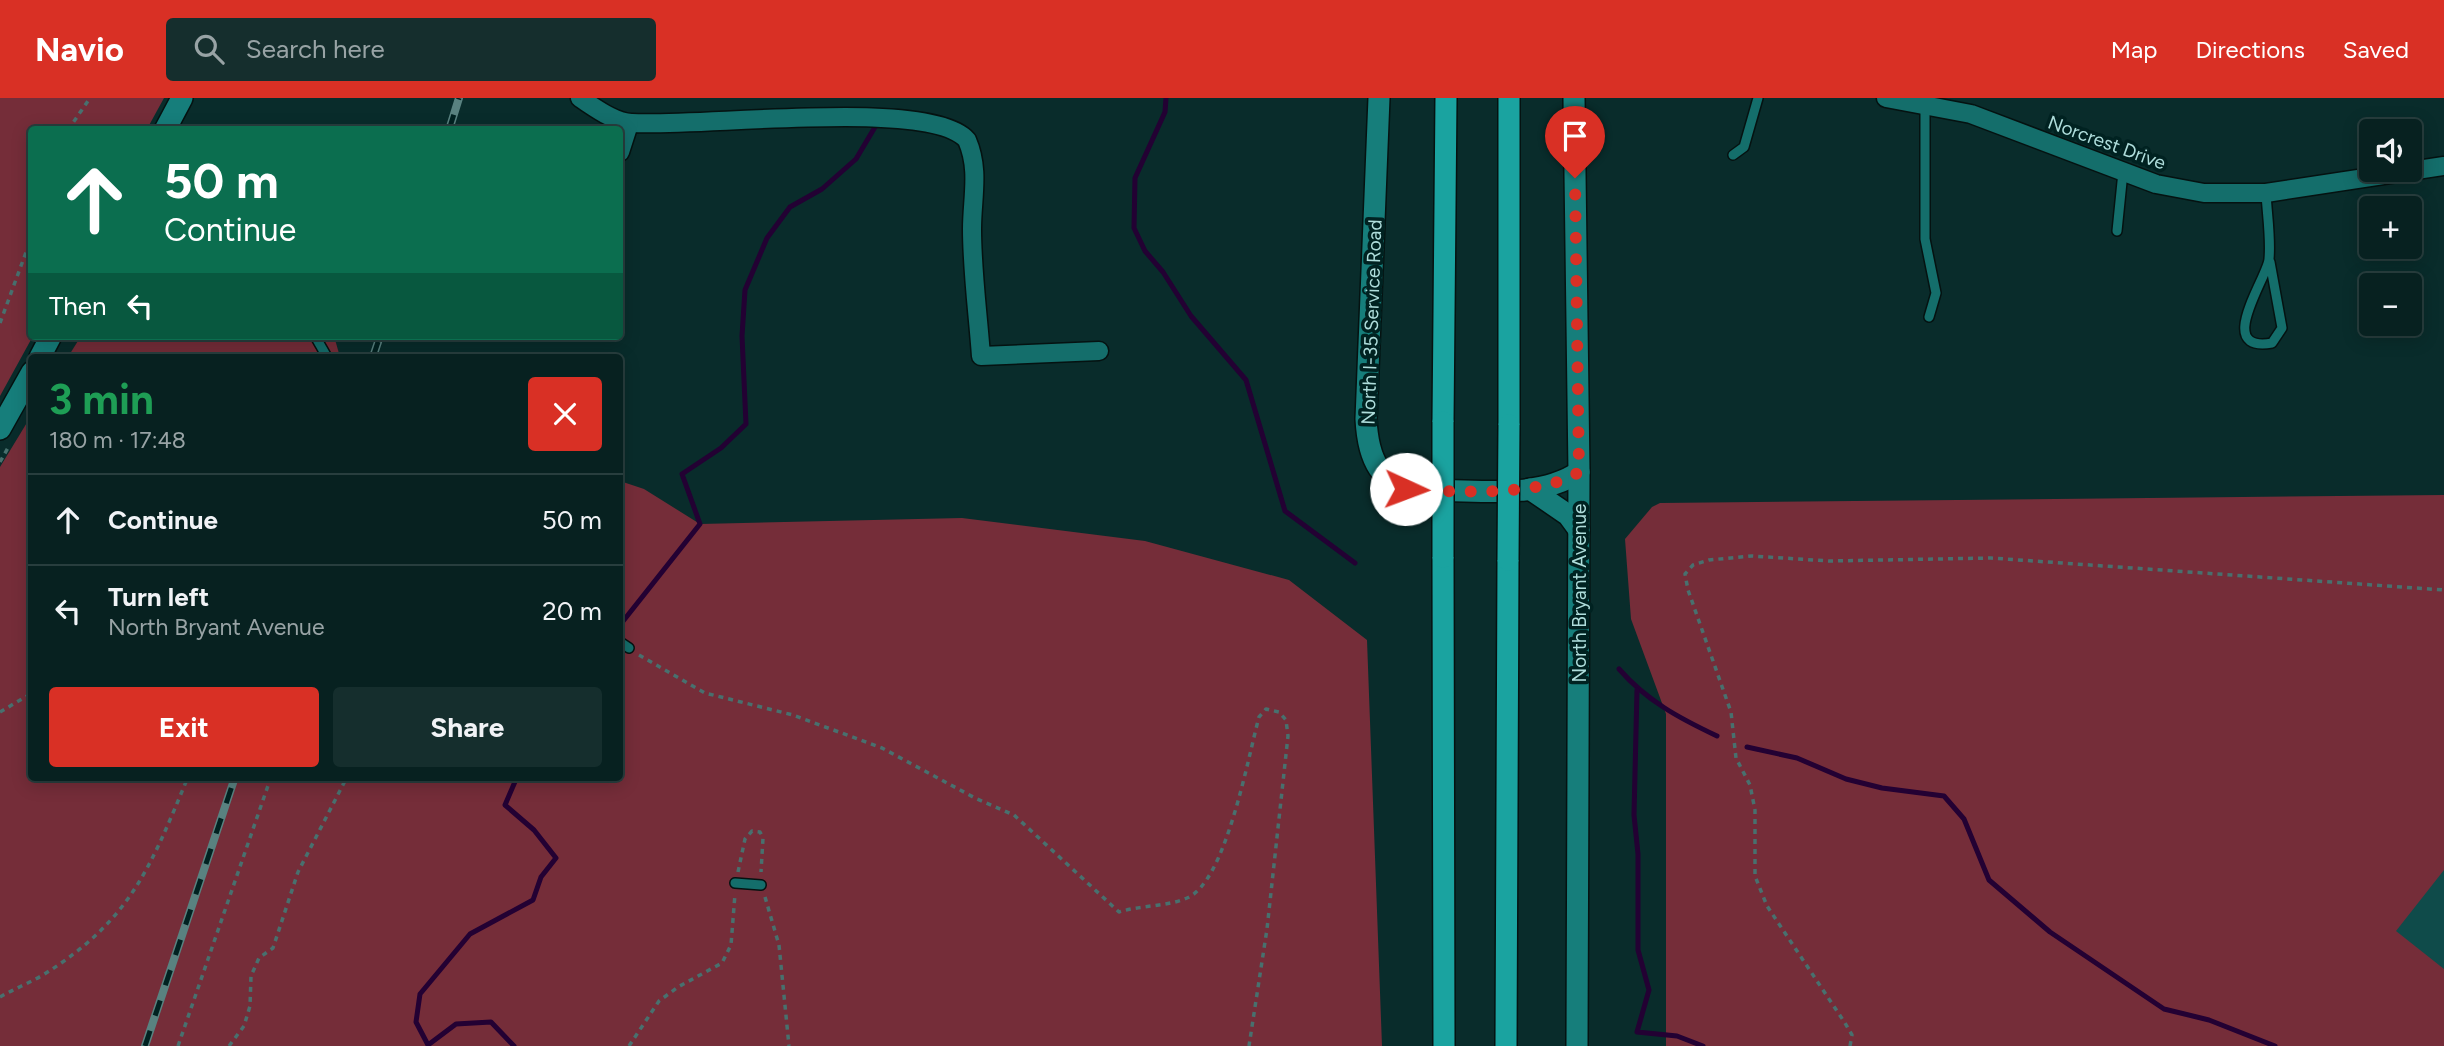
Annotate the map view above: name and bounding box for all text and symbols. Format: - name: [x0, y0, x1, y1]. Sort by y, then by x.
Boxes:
- search box: [166, 18, 656, 81]
- text: Navio: [35, 30, 124, 69]
- icon: search: [190, 30, 228, 68]
- text: Search here: [246, 33, 385, 65]
- text: Map: [2111, 35, 2157, 64]
- text: Directions: [2195, 35, 2305, 64]
- text: Saved: [2343, 35, 2409, 64]
- pin: [1545, 106, 1605, 178]
- street label: Norcrest Drive: [2045, 110, 2169, 174]
- icon: arrive: [1556, 117, 1594, 155]
- map controls: [2359, 119, 2422, 336]
- button: sound: [2359, 119, 2422, 182]
- text: 50 m: [164, 151, 279, 210]
- icon: ahead: [49, 154, 140, 245]
- button: +: [2359, 196, 2422, 259]
- text: Continue: [164, 211, 296, 249]
- street label: North I-35 Service Road: [1356, 219, 1387, 425]
- button: −: [2359, 273, 2422, 336]
- icon: left: [121, 287, 159, 325]
- text: Then: [49, 290, 107, 322]
- text: 3 min: [49, 374, 154, 425]
- button: close: [528, 377, 602, 451]
- text: 180 m · 17:48: [49, 426, 186, 454]
- position arrow: [1369, 452, 1443, 526]
- icon: ahead: [49, 501, 87, 539]
- text: Continue: [108, 504, 218, 536]
- text: 50 m: [542, 504, 602, 536]
- street label: North Bryant Avenue: [1568, 504, 1591, 682]
- text: Turn left: [108, 581, 209, 613]
- icon: left: [49, 592, 87, 630]
- text: 20 m: [542, 595, 602, 627]
- text: North Bryant Avenue: [108, 613, 325, 641]
- button: Exit: [49, 687, 319, 767]
- button: Share: [333, 687, 602, 767]

